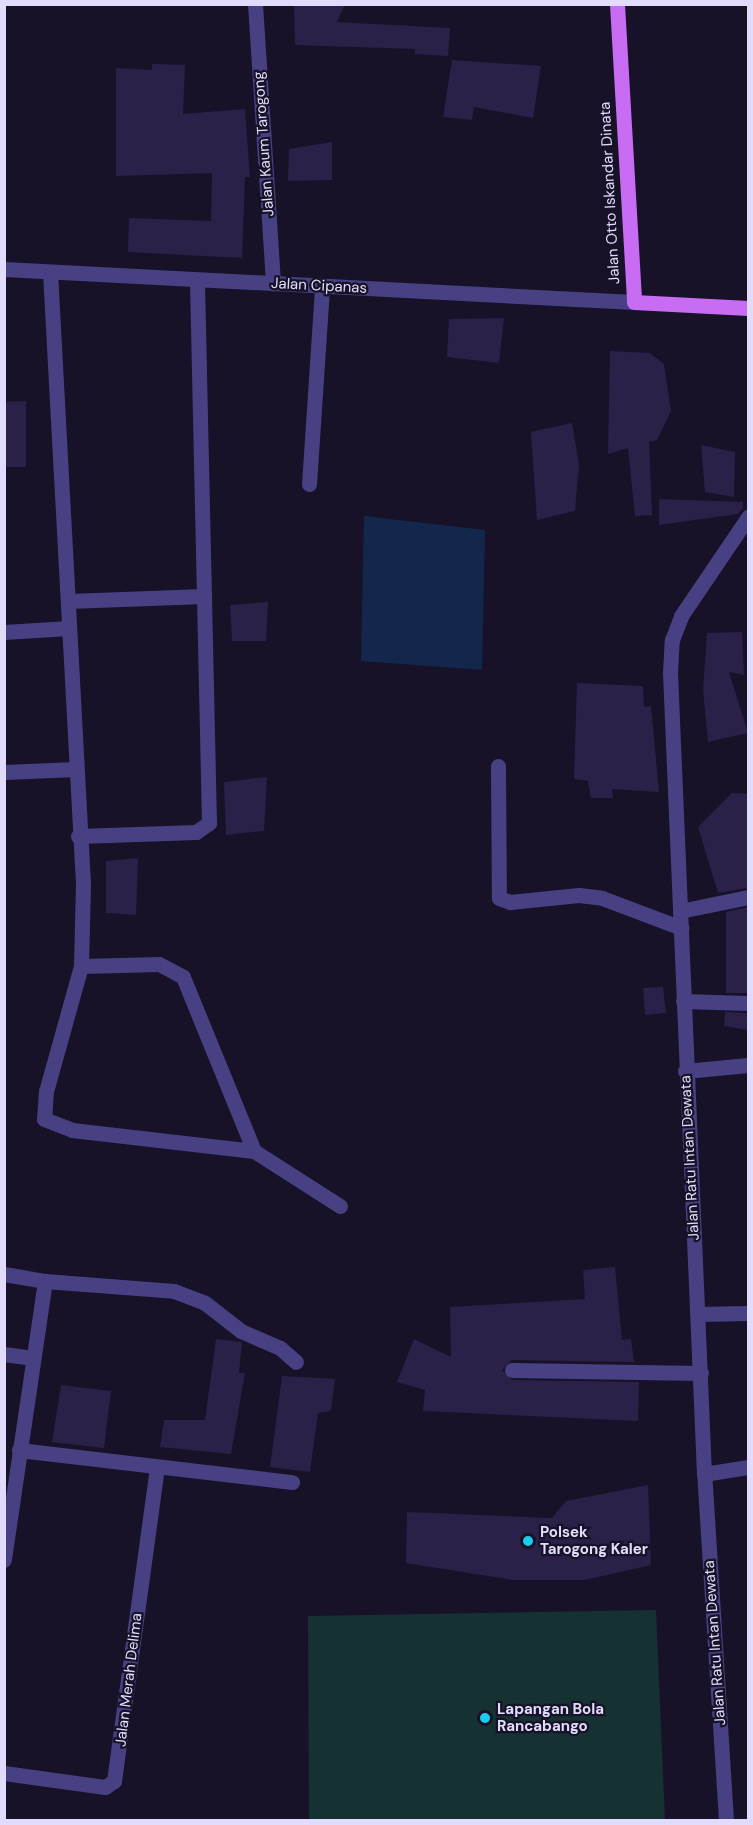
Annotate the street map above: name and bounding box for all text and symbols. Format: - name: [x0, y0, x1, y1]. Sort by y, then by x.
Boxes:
- street label: Jalan Kaum Tarogong: [250, 71, 278, 217]
- street label: Jalan Otto Iskandar Dinata: [596, 101, 624, 285]
- street label: Jalan Cipanas: [271, 275, 367, 297]
- street label: Jalan Ratu Intan Dewata: [677, 1075, 703, 1241]
- place label: Polsek Tarogong Kaler: [540, 1523, 648, 1558]
- marker: Polsek Tarogong Kaler: [521, 1534, 535, 1548]
- street label: Jalan Ratu Intan Dewata: [700, 1560, 730, 1726]
- street label: Jalan Merah Delima: [112, 1612, 146, 1748]
- place label: Lapangan Bola Rancabango: [497, 1700, 604, 1735]
- marker: Lapangan Bola Rancabango: [478, 1711, 492, 1725]

